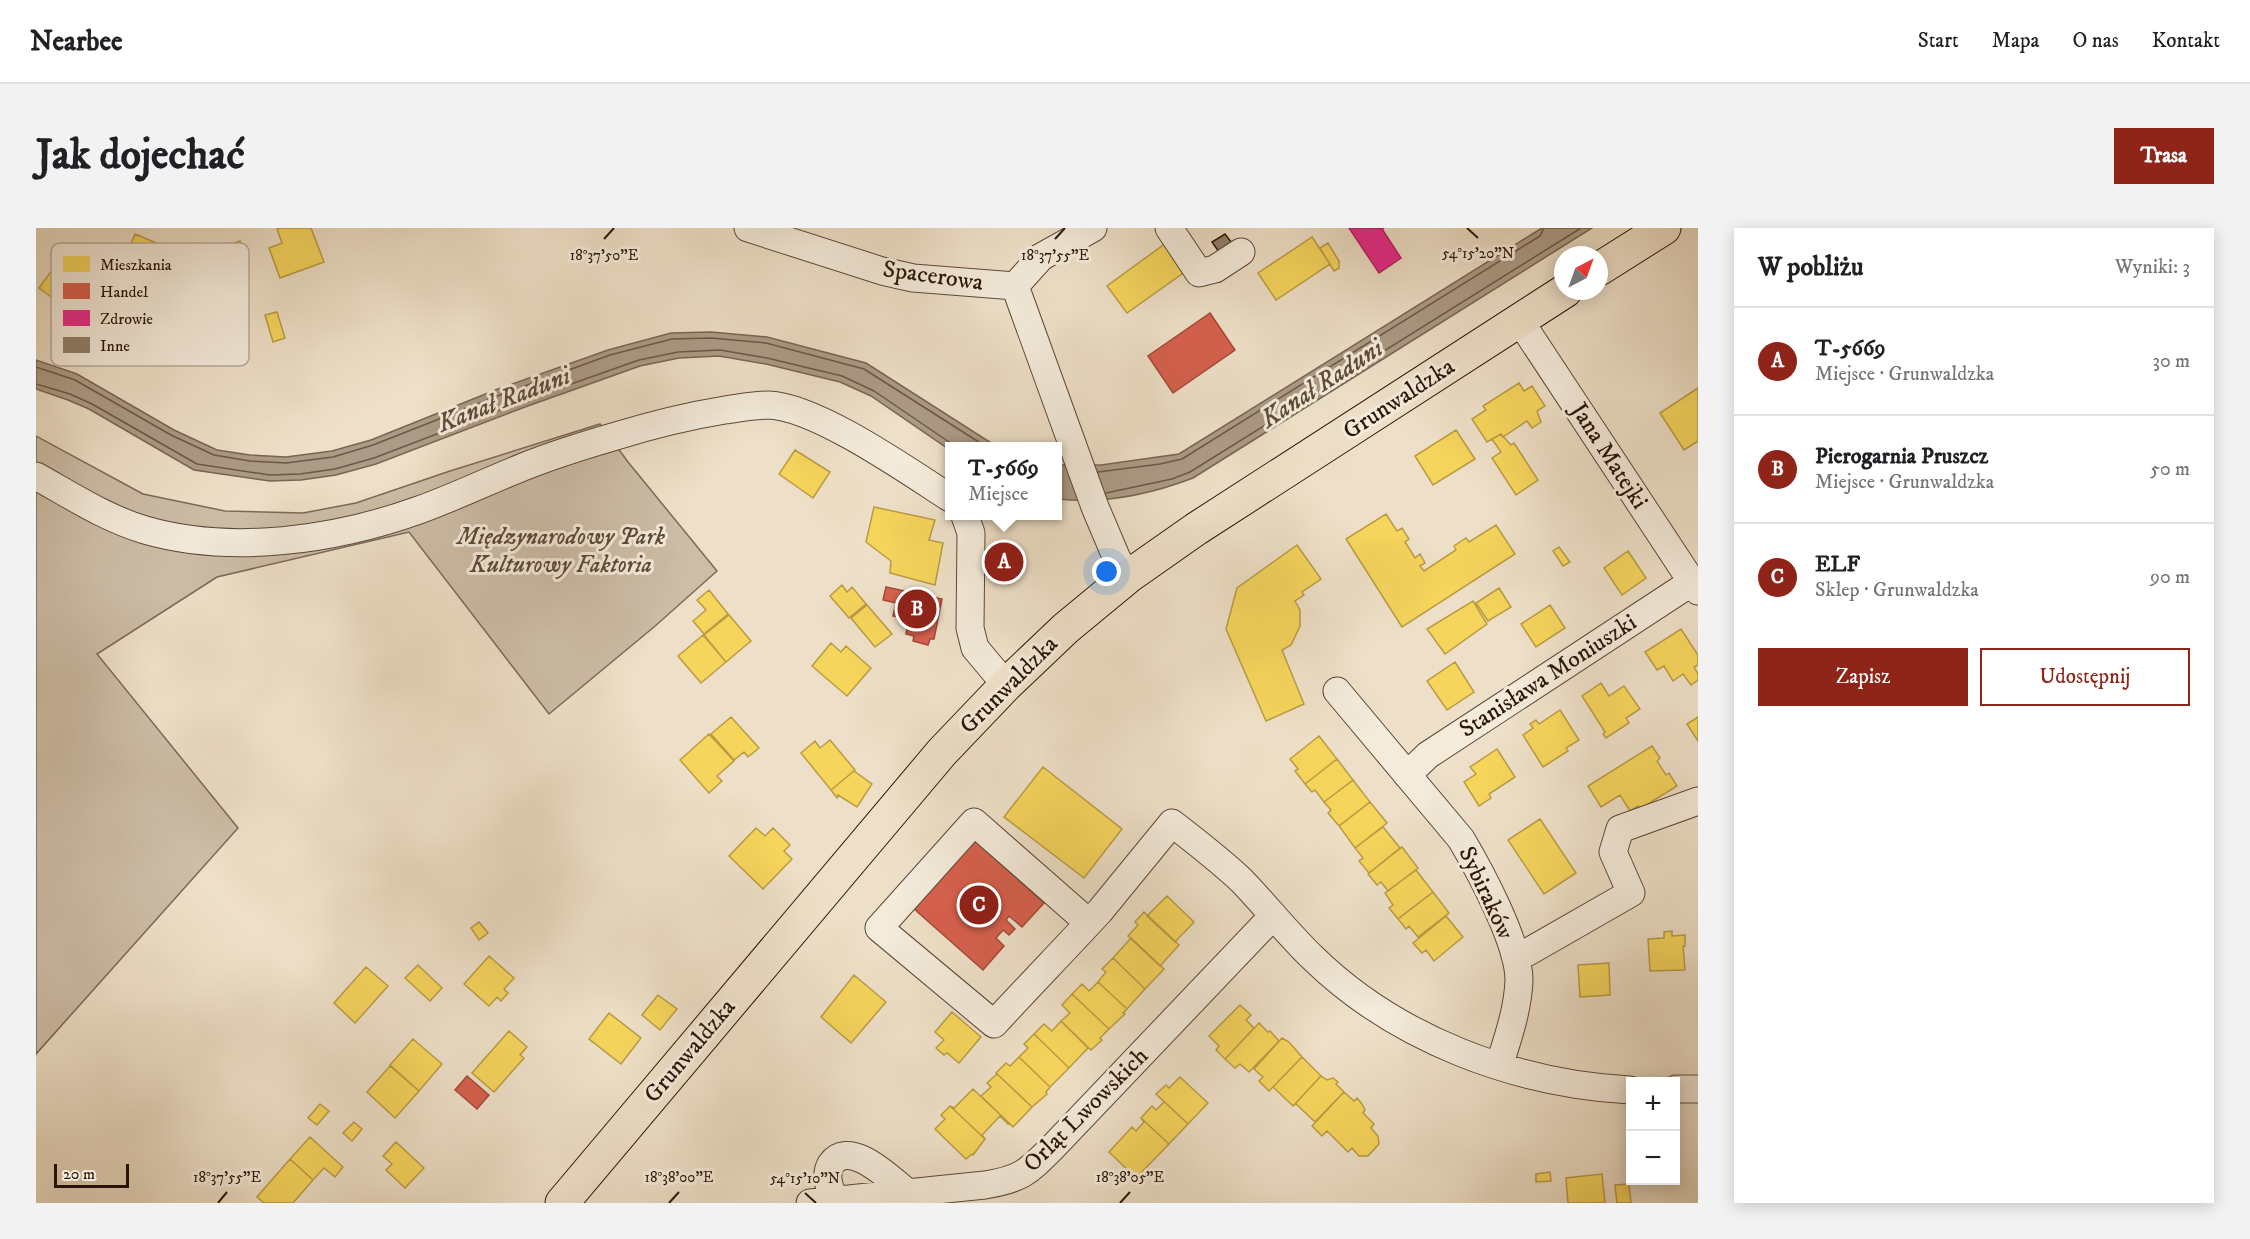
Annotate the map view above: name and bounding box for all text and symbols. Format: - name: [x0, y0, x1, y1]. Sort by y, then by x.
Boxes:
- text: Nearbee: [30, 24, 123, 59]
- text: Start: [1918, 28, 1959, 54]
- text: Mapa: [1992, 28, 2039, 54]
- text: O nas: [2072, 28, 2119, 54]
- text: Kontakt: [2152, 28, 2220, 54]
- button: Trasa: [2114, 128, 2214, 184]
- text: Jak dojechać: [36, 130, 244, 182]
- legend: [51, 243, 249, 366]
- text: 54°15'20"N: [1442, 244, 1514, 263]
- text: 18°37'50"E: [570, 246, 639, 265]
- text: 18°37'55"E: [1021, 246, 1089, 265]
- north arrow: [1554, 246, 1608, 300]
- text: W pobliżu: [1758, 251, 1863, 284]
- street label: Spacerowa: [881, 254, 986, 298]
- text: Mieszkania: [100, 255, 172, 275]
- text: Wyniki: 3: [2115, 255, 2190, 280]
- text: Handel: [100, 282, 148, 302]
- text: Zdrowie: [100, 309, 153, 329]
- water label: Kanał Raduni: [1254, 331, 1391, 436]
- text: T-5669: [1815, 335, 1885, 362]
- text: Inne: [100, 336, 130, 356]
- text: A: [1771, 349, 1784, 374]
- text: 30 m: [2152, 349, 2190, 374]
- street label: Grunwaldzka: [1338, 351, 1461, 446]
- water label: Kanał Raduni: [432, 359, 577, 441]
- text: Miejsce · Grunwaldzka: [1815, 362, 1994, 387]
- street label: Jana Matejki: [1562, 396, 1654, 515]
- popup: [945, 442, 1062, 520]
- text: Pierogarnia Pruszcz: [1815, 443, 1988, 470]
- text: T-5669: [968, 455, 1039, 482]
- text: B: [1771, 457, 1784, 482]
- text: 50 m: [2150, 457, 2190, 482]
- text: Miejsce · Grunwaldzka: [1815, 470, 1994, 495]
- text: Miejsce: [968, 482, 1028, 507]
- park label: Międzynarodowy Park Kulturowy Faktoria: [455, 522, 665, 580]
- pin: A: [984, 540, 1024, 584]
- text: ELF: [1815, 551, 1860, 578]
- your location: [1092, 557, 1121, 586]
- text: C: [1771, 565, 1784, 590]
- text: 90 m: [2150, 565, 2190, 590]
- text: Sklep · Grunwaldzka: [1815, 578, 1979, 603]
- pin: B: [898, 586, 936, 632]
- street label: Stanisława Moniuszki: [1454, 608, 1642, 744]
- street label: Grunwaldzka: [954, 629, 1065, 740]
- button: Zapisz: [1758, 648, 1968, 706]
- button: Udostępnij: [1980, 648, 2190, 706]
- street label: Sybiraków: [1451, 842, 1521, 945]
- pin: C: [960, 882, 998, 928]
- street label: Grunwaldzka: [638, 992, 743, 1109]
- street label: Orląt Lwowskich: [1017, 1041, 1155, 1179]
- map controls: [1626, 1077, 1680, 1185]
- button: +: [1626, 1077, 1680, 1131]
- button: −: [1626, 1131, 1680, 1185]
- scale bar: [54, 1161, 129, 1188]
- text: 20 m: [63, 1164, 95, 1184]
- text: 18°37'55"E: [193, 1168, 261, 1187]
- text: 18°38'00"E: [645, 1168, 714, 1187]
- text: 18°38'05"E: [1096, 1168, 1165, 1187]
- text: 54°15'10"N: [770, 1169, 840, 1188]

